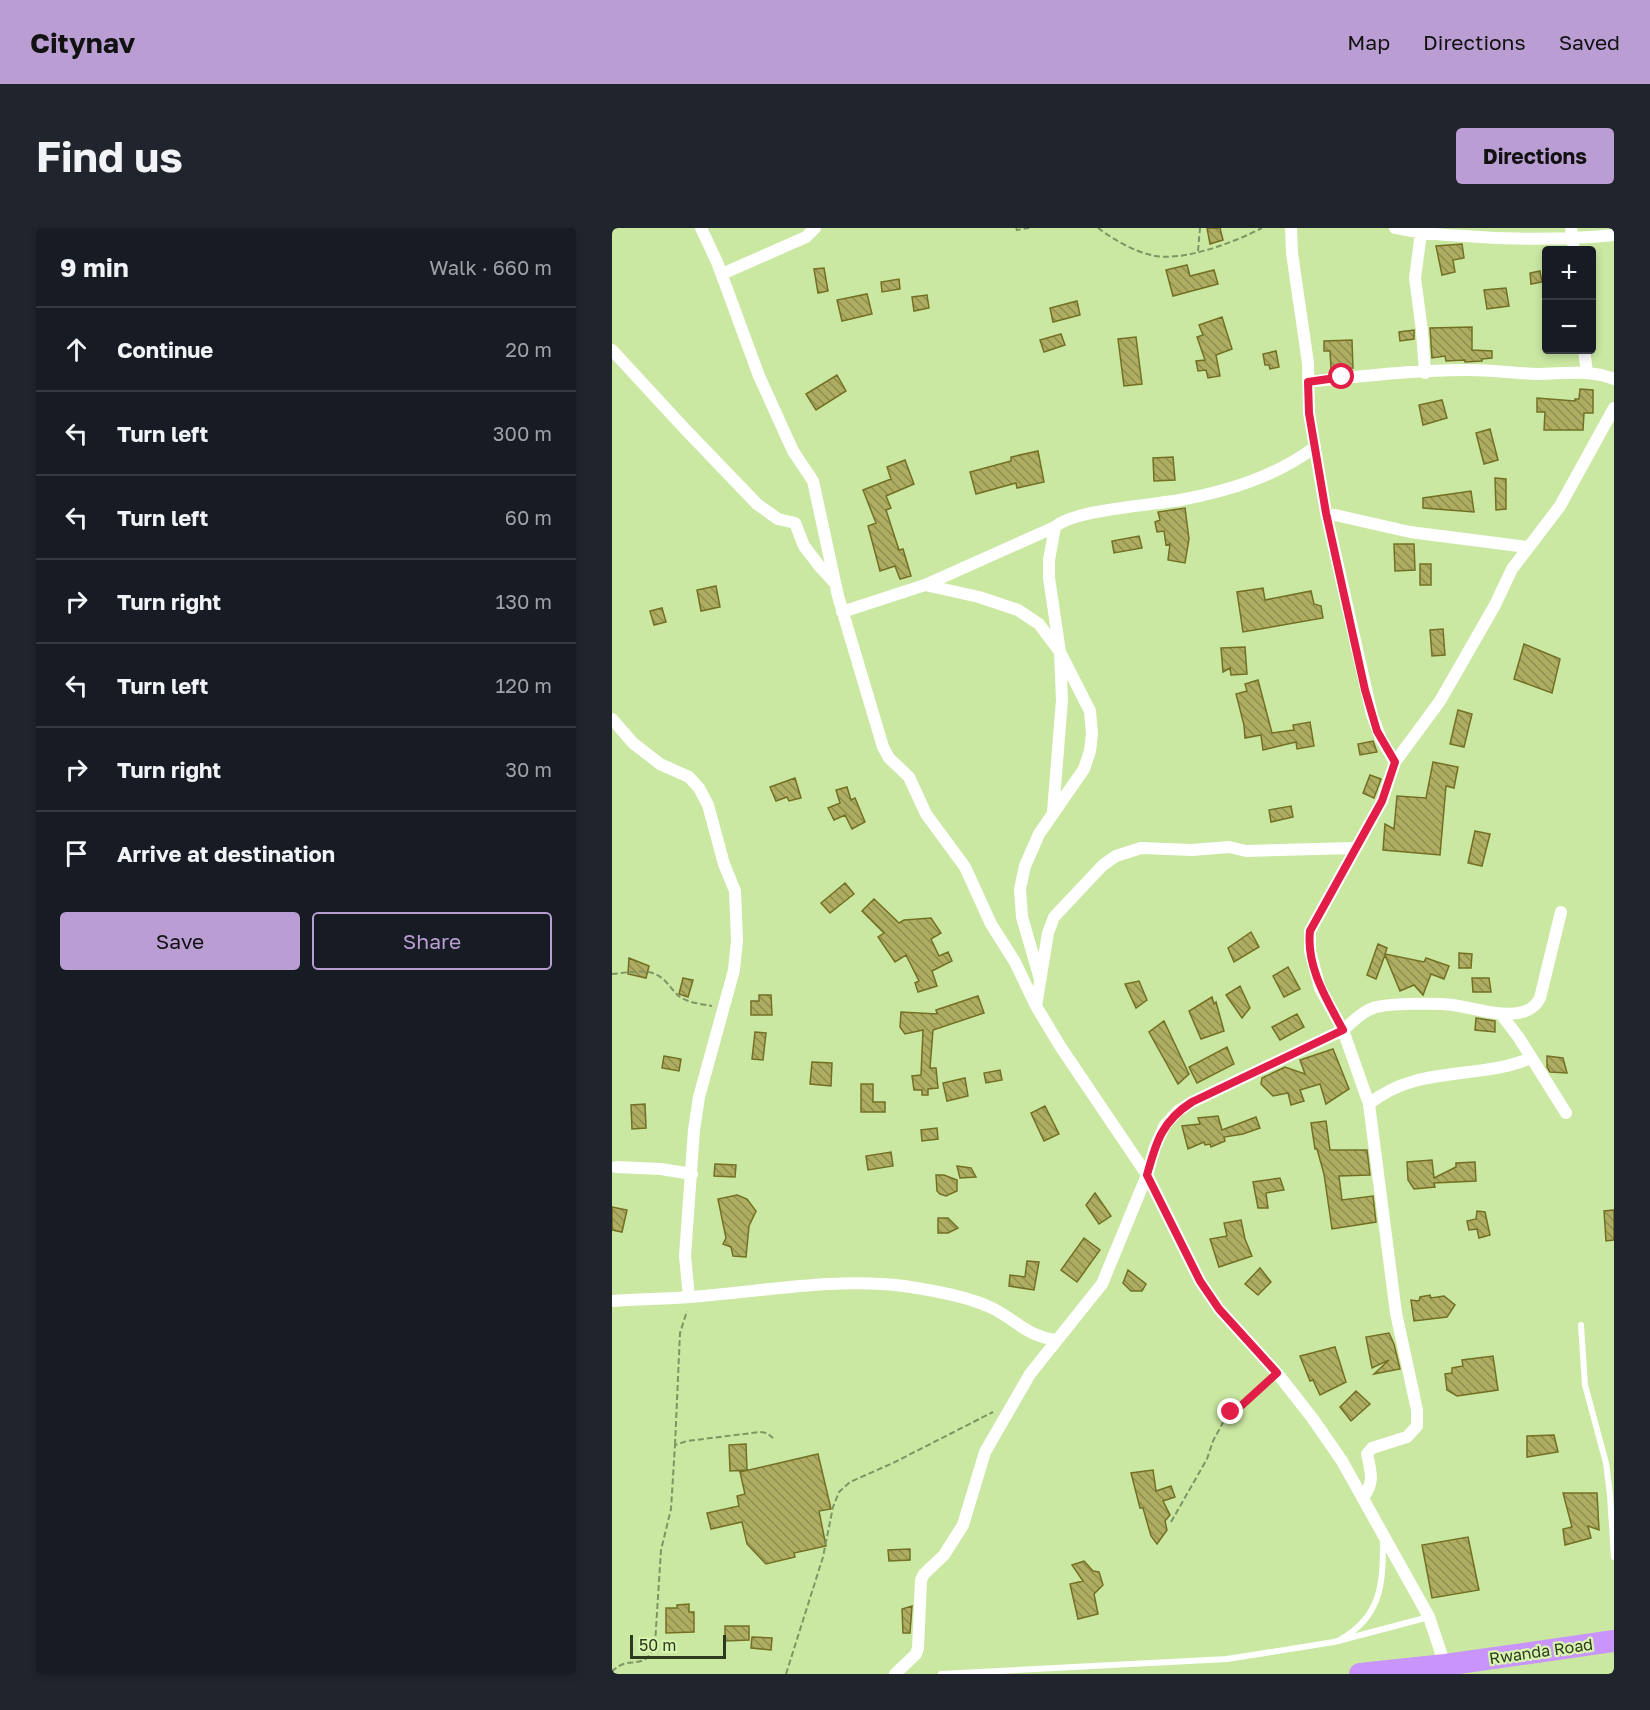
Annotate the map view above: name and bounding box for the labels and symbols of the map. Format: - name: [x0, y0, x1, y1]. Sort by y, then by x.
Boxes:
- route start: [1328, 363, 1354, 389]
- route end: [1217, 1398, 1243, 1424]
- scale bar: [630, 1632, 726, 1660]
- street label: Rwanda Road: [1488, 1634, 1594, 1668]

